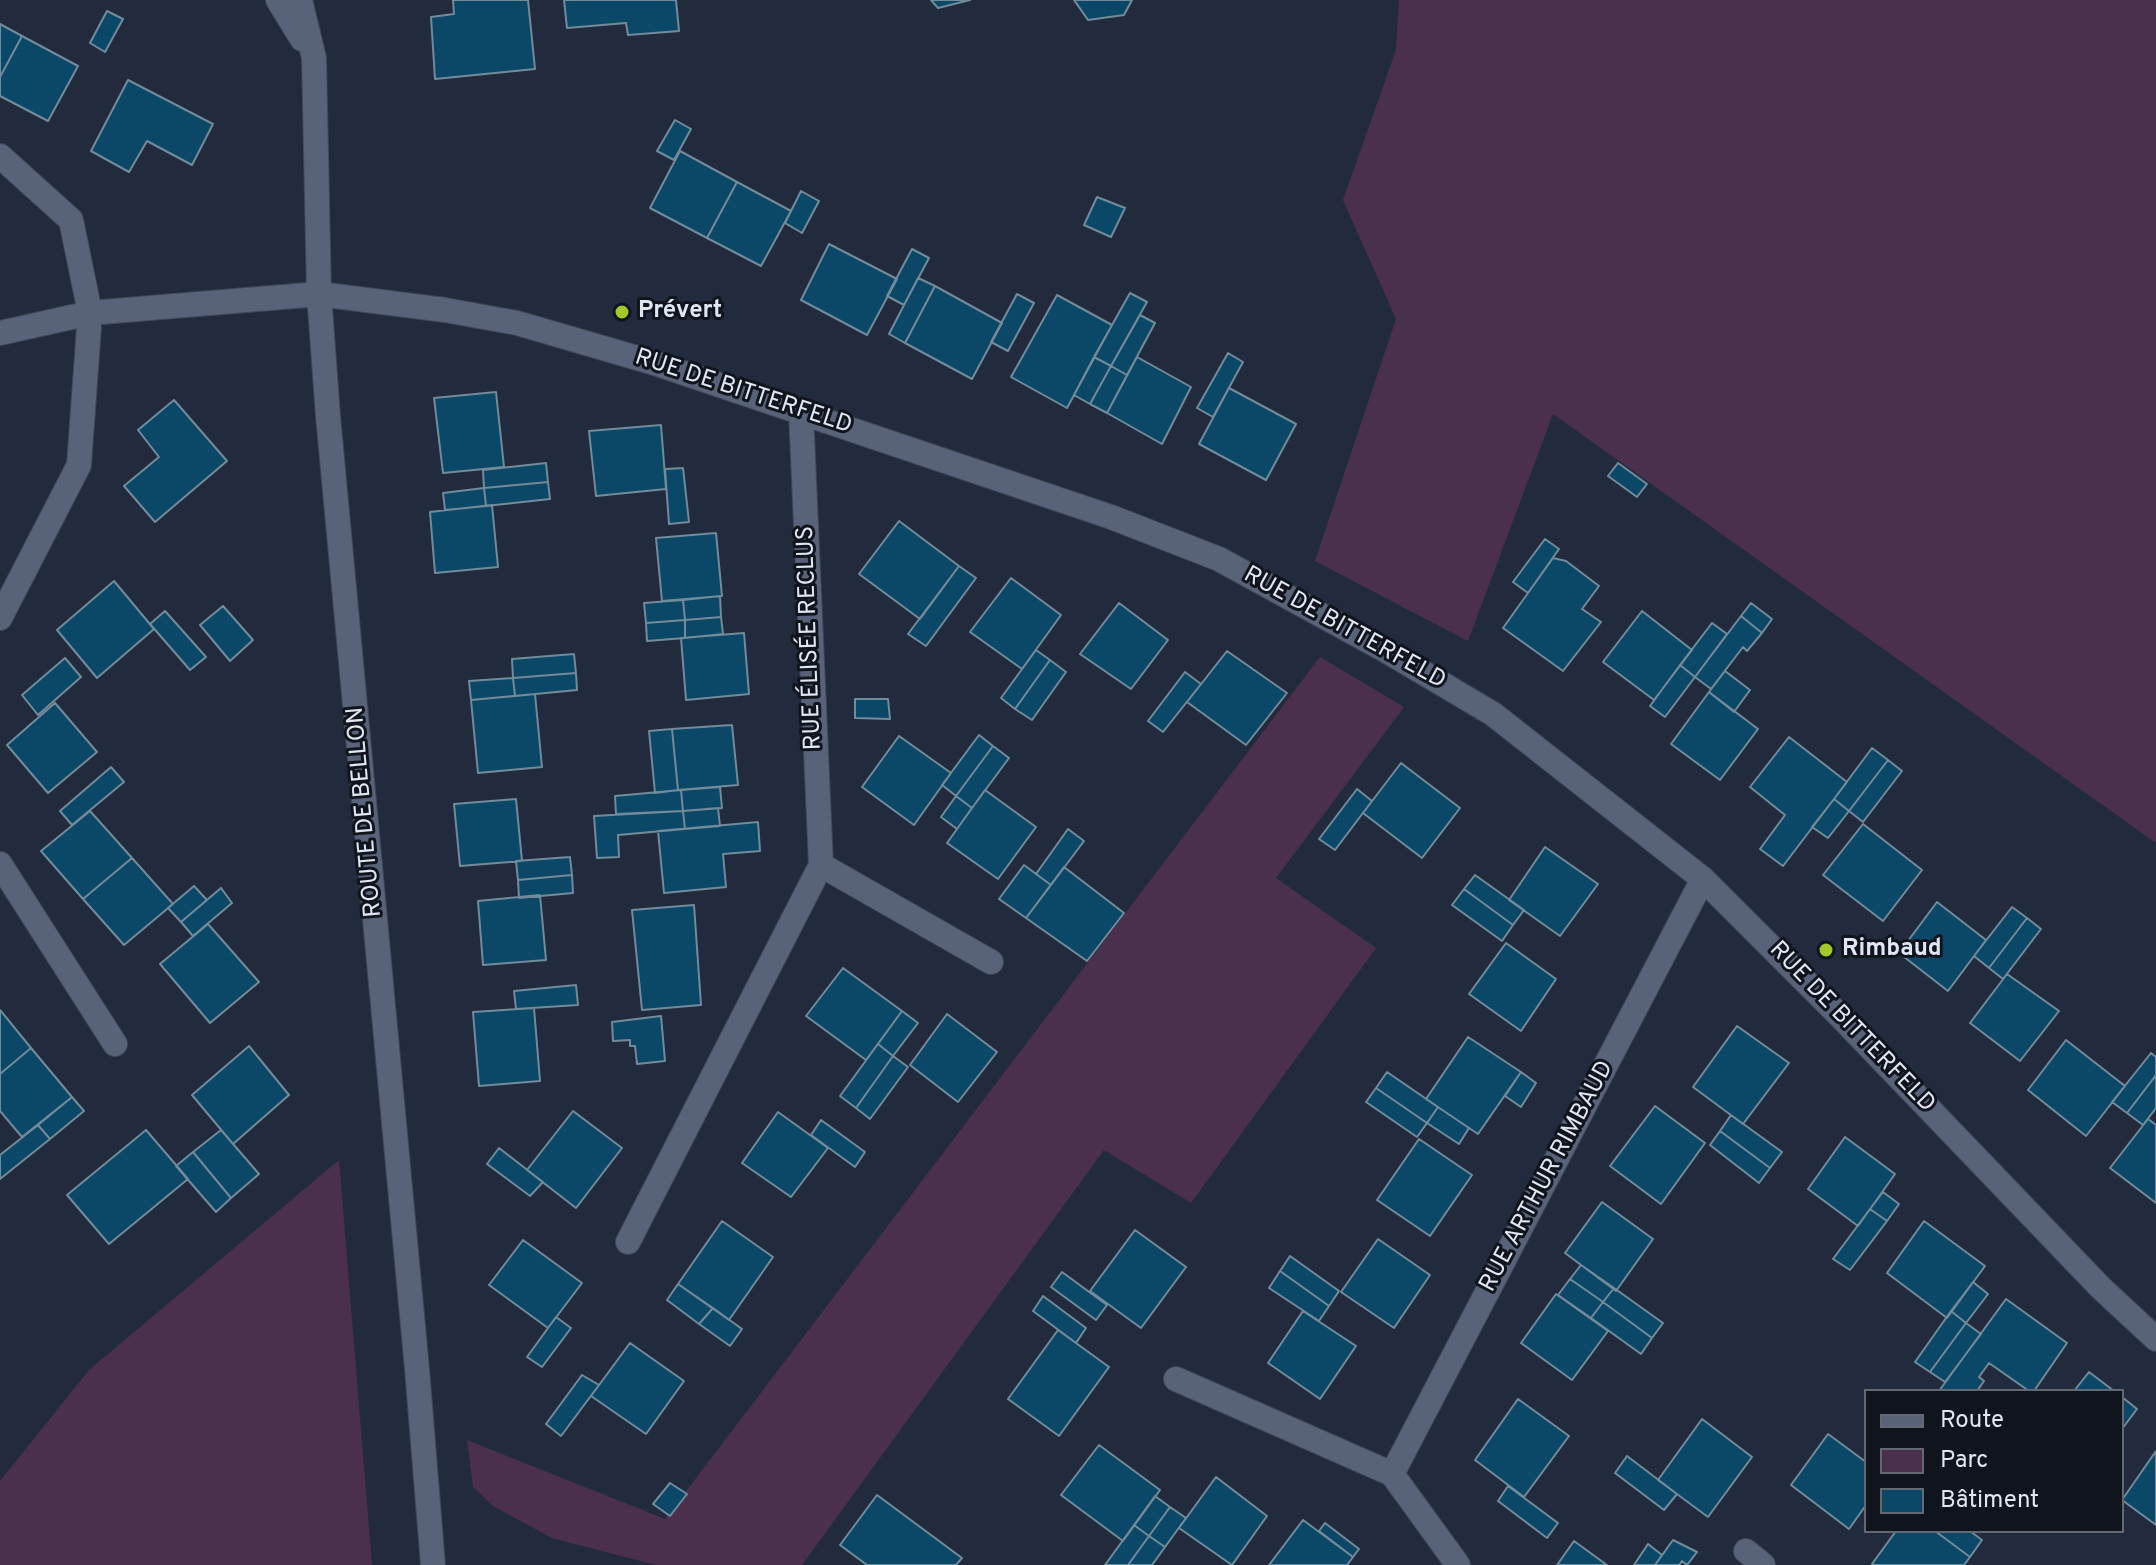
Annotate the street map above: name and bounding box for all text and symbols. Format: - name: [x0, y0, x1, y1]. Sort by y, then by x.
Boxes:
- place label: Prévert: [638, 298, 722, 326]
- marker: Prévert: [613, 303, 631, 321]
- street label: RUE DE BITTERFELD: [631, 344, 855, 442]
- street label: RUE ÉLISÉE RECLUS: [793, 525, 829, 751]
- street label: RUE DE BITTERFELD: [1238, 561, 1450, 697]
- street label: ROUTE DE BELLON: [342, 705, 390, 919]
- street label: RUE DE BITTERFELD: [1762, 936, 1940, 1120]
- place label: Rimbaud: [1842, 936, 1942, 964]
- marker: Rimbaud: [1817, 941, 1835, 959]
- street label: RUE ARTHUR RIMBAUD: [1475, 1057, 1621, 1297]
- legend: [1864, 1389, 2124, 1533]
- text: Route: [1940, 1406, 2004, 1436]
- text: Parc: [1940, 1446, 1988, 1476]
- text: Bâtiment: [1940, 1486, 2039, 1516]

